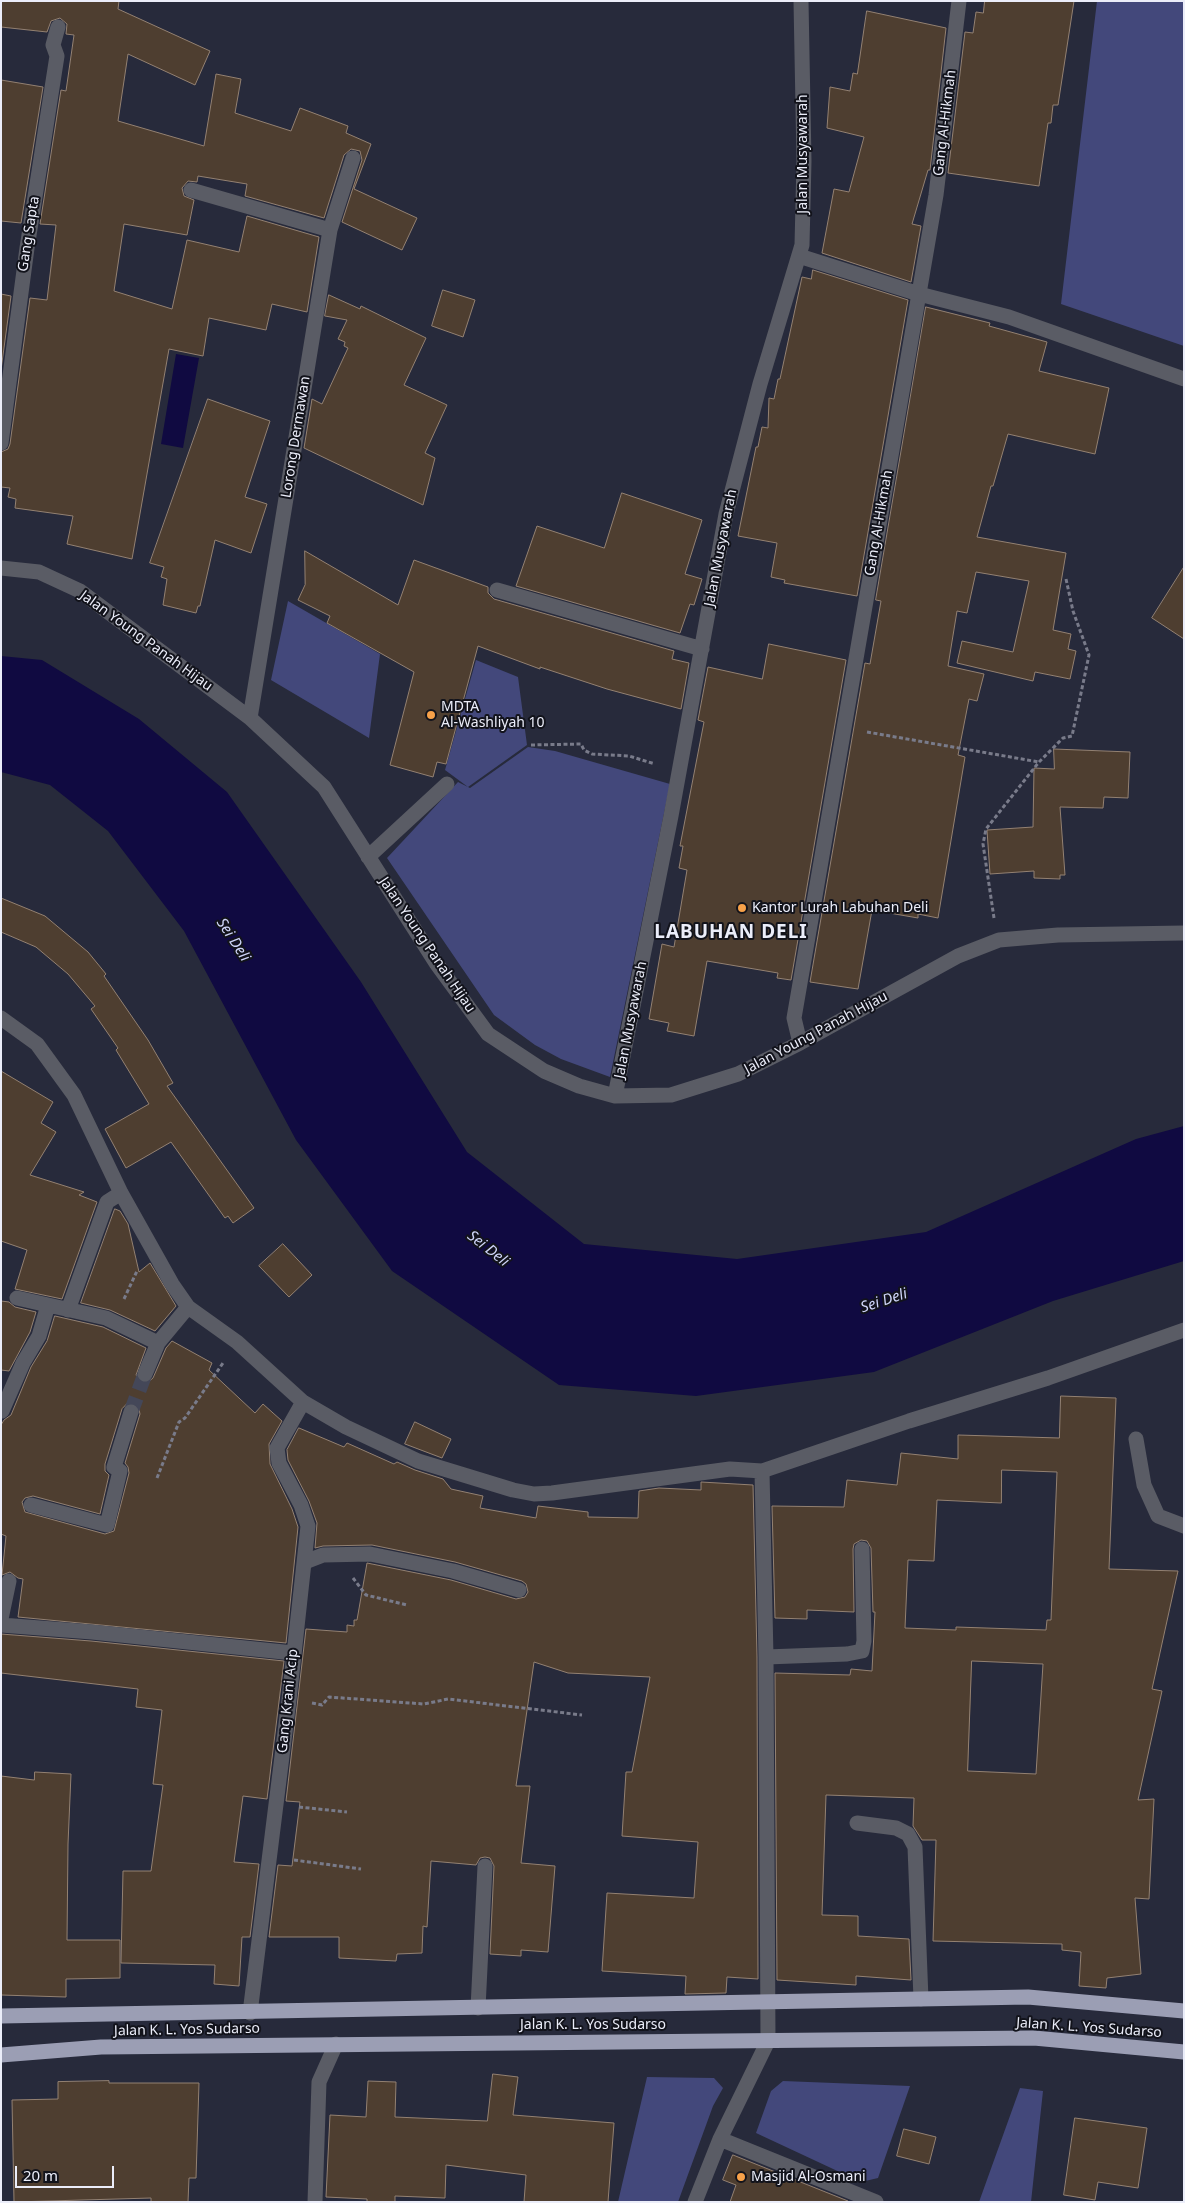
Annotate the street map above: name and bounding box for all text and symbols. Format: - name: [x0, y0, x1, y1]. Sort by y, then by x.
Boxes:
- street label: Gang Al-Hikmah: [930, 69, 960, 177]
- street label: Jalan Musyawarah: [795, 94, 811, 214]
- street label: Gang Sapta: [15, 195, 43, 273]
- street label: Lorong Dermawan: [278, 375, 314, 499]
- street label: Gang Al-Hikmah: [861, 469, 897, 577]
- street label: Jalan Musyawarah: [701, 488, 741, 608]
- street label: Jalan Young Panah Hijau: [76, 587, 216, 695]
- place label: MDTA Al-Washliyah 10: [441, 699, 545, 732]
- marker: MDTA Al-Washliyah 10: [425, 709, 437, 721]
- street label: Jalan Young Panah Hijau: [375, 874, 479, 1016]
- place label: Kantor Lurah Labuhan Deli: [752, 900, 928, 916]
- marker: Kantor Lurah Labuhan Deli: [736, 902, 748, 914]
- water label: Sei Deli: [212, 915, 254, 965]
- district label: LABUHAN DELI: [653, 922, 809, 944]
- street label: Jalan Musyawarah: [611, 960, 651, 1080]
- street label: Jalan Young Panah Hijau: [741, 988, 891, 1078]
- water label: Sei Deli: [464, 1227, 512, 1271]
- water label: Sei Deli: [858, 1285, 910, 1317]
- street label: Gang Krani Acip: [274, 1648, 302, 1754]
- street label: Jalan K. L. Yos Sudarso: [1016, 2015, 1162, 2041]
- street label: Jalan K. L. Yos Sudarso: [520, 2017, 666, 2033]
- street label: Jalan K. L. Yos Sudarso: [114, 2020, 260, 2040]
- scale bar: [18, 2156, 116, 2188]
- text: 20 m: [23, 2165, 58, 2185]
- place label: Masjid Al-Osmani: [751, 2169, 866, 2185]
- marker: Masjid Al-Osmani: [735, 2171, 747, 2183]

